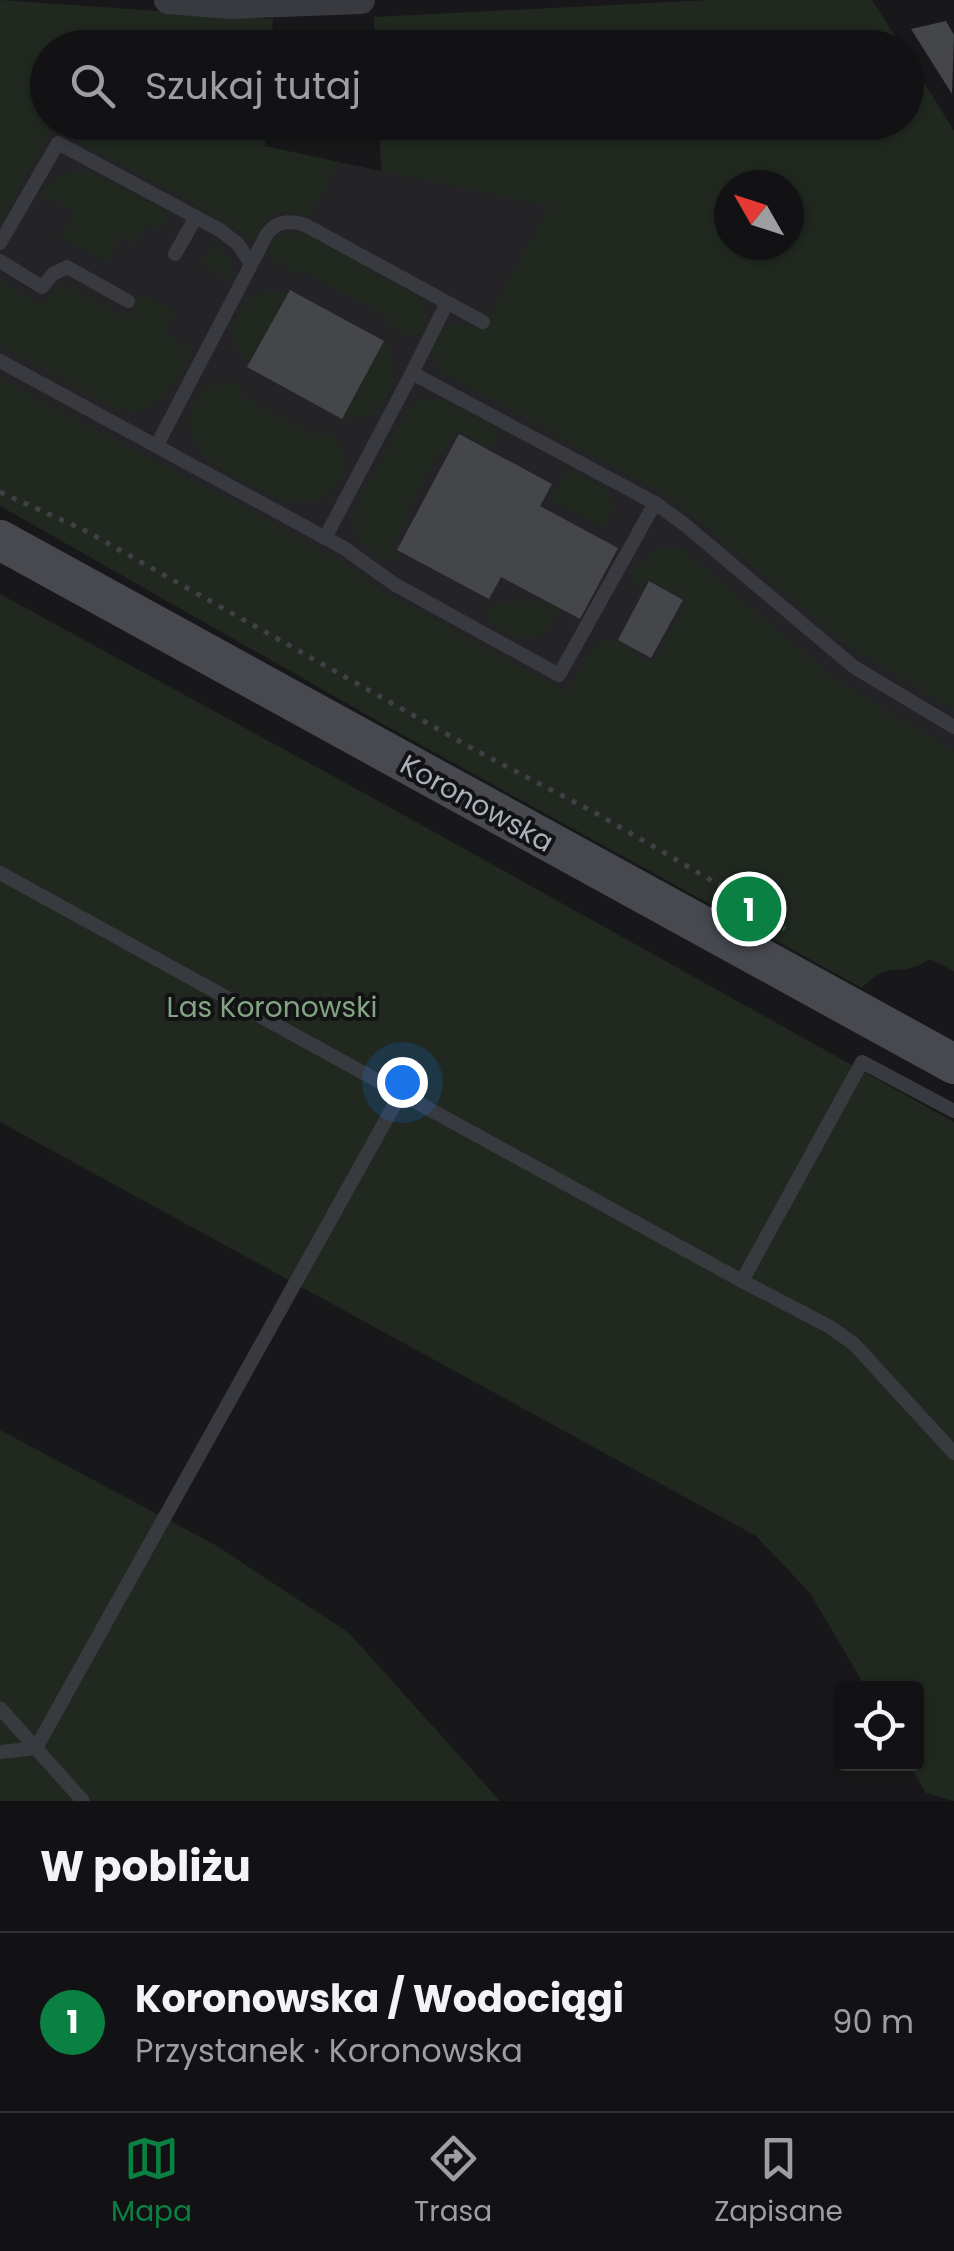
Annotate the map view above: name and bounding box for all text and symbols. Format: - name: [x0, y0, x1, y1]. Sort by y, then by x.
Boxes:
- search box: [30, 30, 924, 140]
- icon: search: [65, 58, 120, 113]
- text: Szukaj tutaj: [145, 59, 361, 112]
- north arrow: [714, 170, 804, 260]
- street label: Koronowska: [393, 745, 560, 862]
- pin: 1: [716, 872, 782, 946]
- park label: Las Koronowski: [167, 988, 377, 1027]
- your location: [377, 1057, 428, 1108]
- map controls: [834, 1681, 924, 1771]
- button: locate: [834, 1681, 924, 1771]
- text: W pobliżu: [40, 1837, 251, 1896]
- text: Koronowska / Wodociągi: [135, 1972, 624, 2025]
- text: 1: [66, 1999, 79, 2044]
- text: 90 m: [832, 1999, 914, 2044]
- text: Przystanek · Koronowska: [135, 2028, 523, 2073]
- tab: Mapa: [111, 2131, 192, 2233]
- tab: Trasa: [414, 2131, 492, 2233]
- tab: Zapisane: [714, 2131, 843, 2233]

